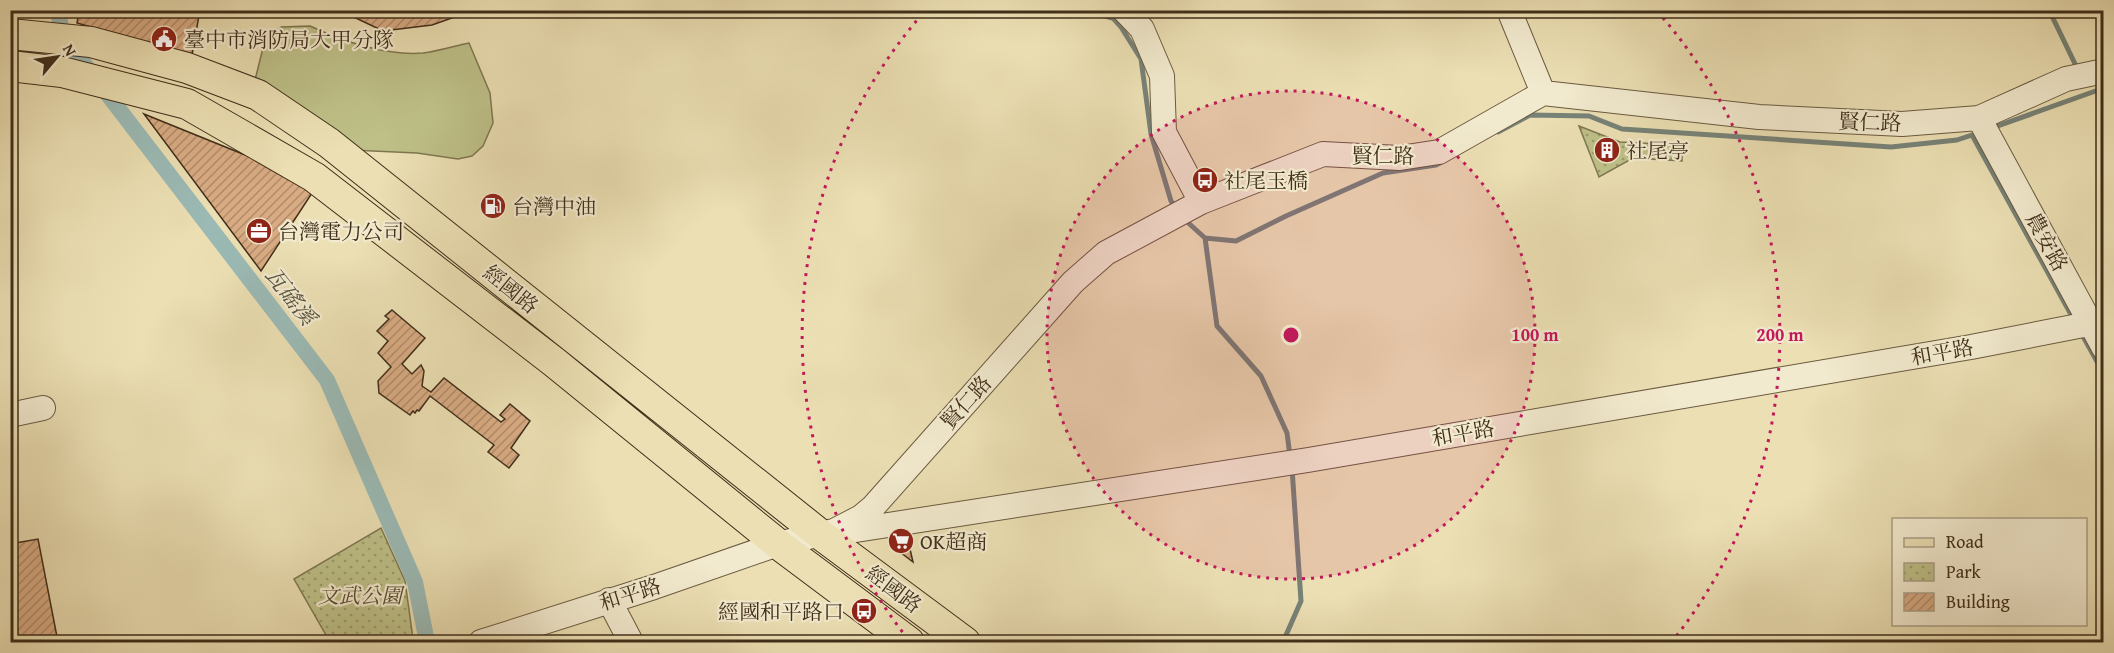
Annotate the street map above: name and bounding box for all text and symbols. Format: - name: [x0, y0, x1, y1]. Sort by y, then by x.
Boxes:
- public building icon: 臺中市消防局大甲分隊: [149, 24, 179, 54]
- place label: 臺中市消防局大甲分隊: [184, 24, 394, 55]
- north arrow: [27, 27, 87, 87]
- text: N: [57, 39, 83, 60]
- street label: 賢仁路: [1838, 105, 1902, 139]
- building icon: 社尾亭: [1592, 135, 1622, 165]
- place label: 社尾亭: [1626, 135, 1689, 166]
- street label: 賢仁路: [1352, 140, 1415, 171]
- bus stop icon: 社尾玉橋: [1190, 165, 1220, 195]
- place label: 社尾玉橋: [1224, 165, 1308, 196]
- fuel station icon: 台灣中油: [478, 191, 508, 221]
- place label: 台灣中油: [512, 191, 596, 222]
- street label: 農安路: [2018, 207, 2076, 277]
- office icon: 台灣電力公司: [244, 216, 274, 246]
- place label: 台灣電力公司: [278, 216, 404, 247]
- street label: 經國路: [477, 257, 545, 321]
- water label: 瓦磘溪: [258, 260, 325, 333]
- text: 100 m: [1511, 321, 1559, 348]
- text: 200 m: [1756, 321, 1804, 348]
- centre of rings: [1281, 325, 1301, 345]
- street label: 和平路: [1908, 331, 1976, 373]
- street label: 賢仁路: [933, 368, 999, 436]
- street label: 和平路: [1429, 412, 1497, 454]
- legend: [1892, 518, 2087, 626]
- supermarket icon: OK超商: [886, 526, 916, 556]
- place label: OK超商: [920, 526, 987, 557]
- text: Road: [1946, 528, 1984, 555]
- street label: 經國路: [860, 558, 928, 620]
- text: Park: [1946, 558, 1982, 585]
- street label: 和平路: [595, 570, 665, 618]
- park label: 文武公園: [318, 580, 405, 611]
- text: Building: [1946, 588, 2010, 615]
- place label: 經國和平路口: [718, 596, 844, 627]
- bus stop icon: 經國和平路口: [849, 596, 879, 626]

